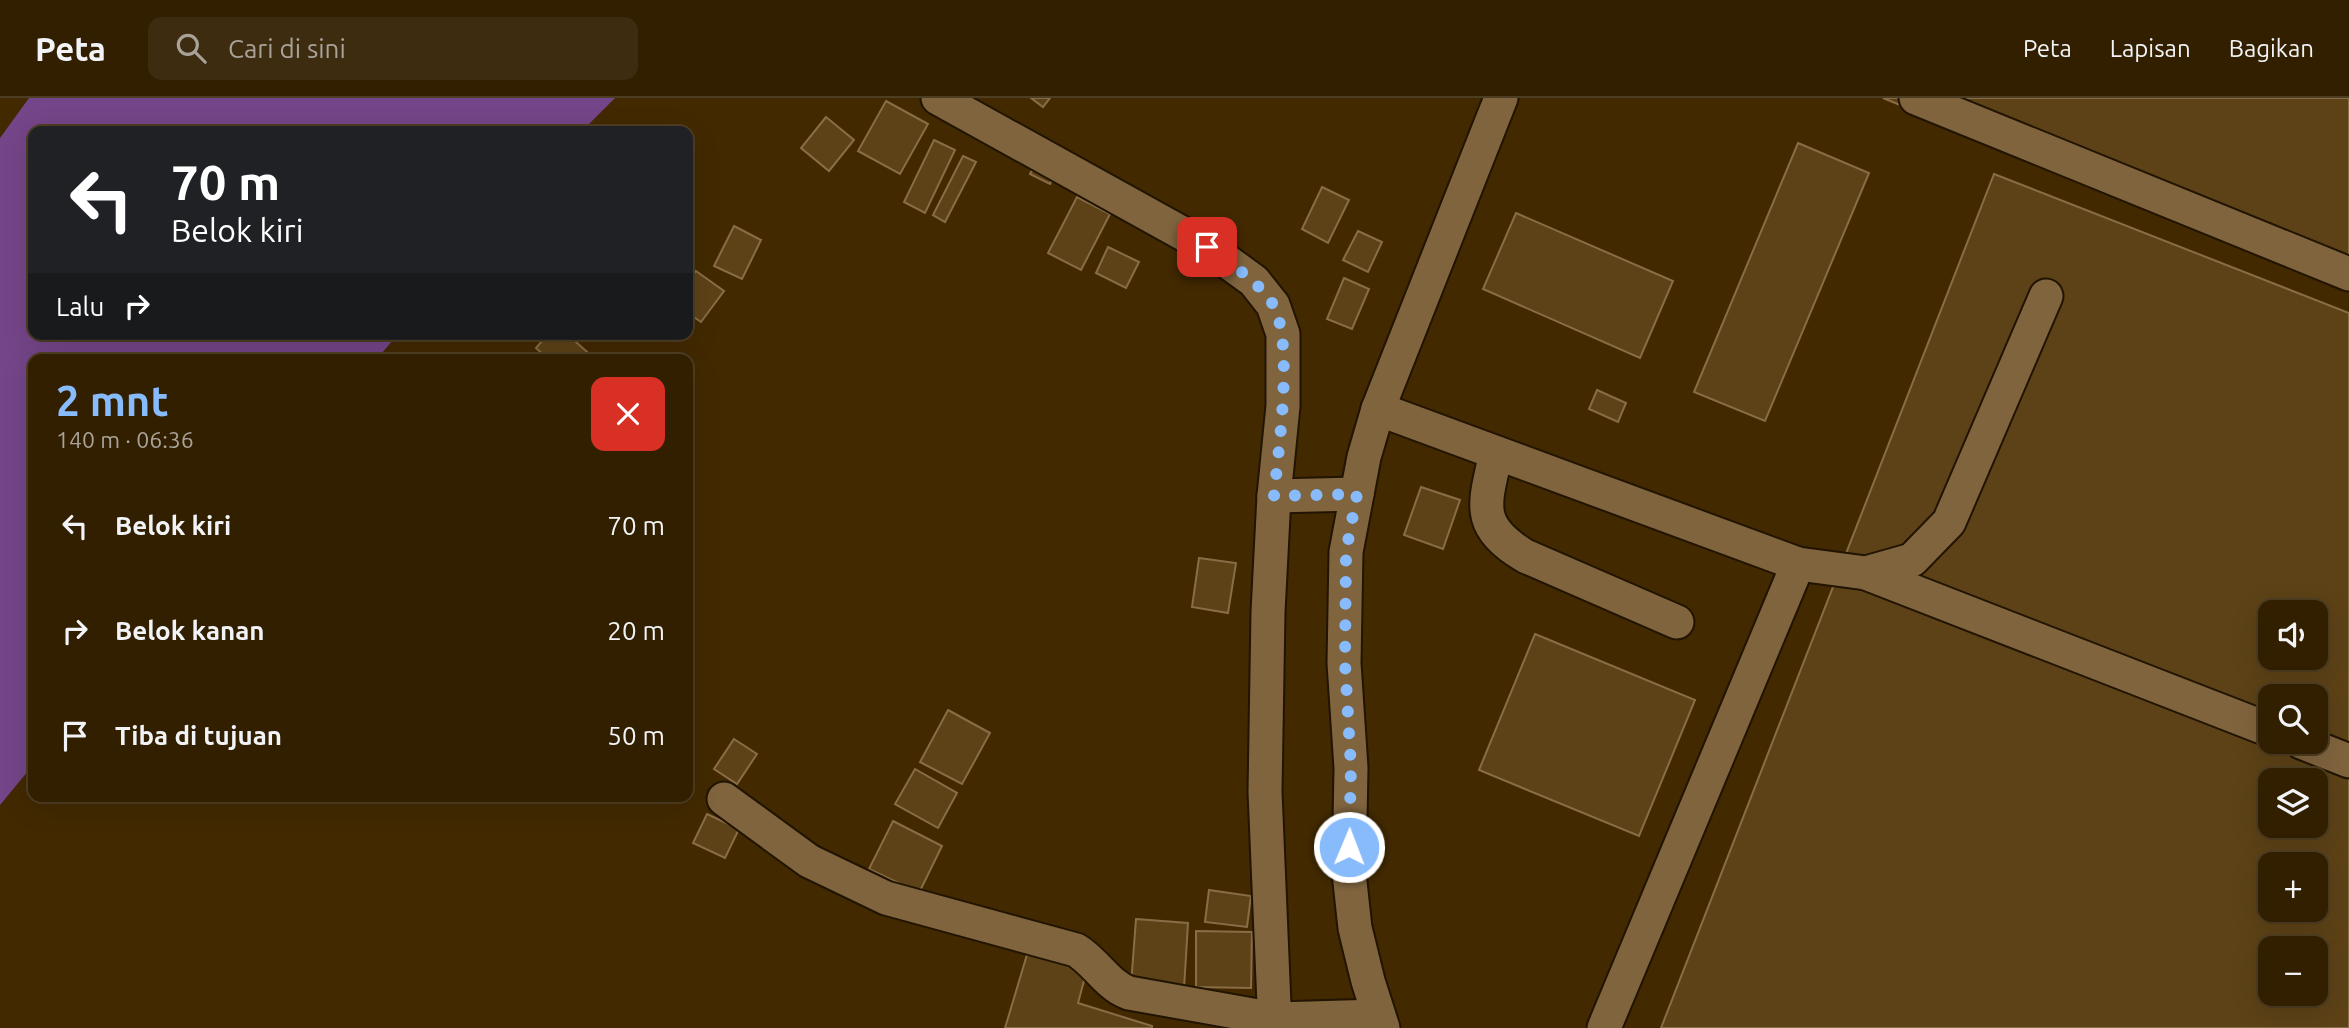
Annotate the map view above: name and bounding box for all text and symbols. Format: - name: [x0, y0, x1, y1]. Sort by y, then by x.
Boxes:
- search box: [148, 17, 638, 80]
- icon: search: [172, 29, 210, 67]
- text: Peta: [35, 30, 106, 67]
- text: Cari di sini: [228, 34, 346, 63]
- text: Peta: [2023, 35, 2072, 62]
- text: Lapisan: [2110, 35, 2191, 62]
- text: Bagikan: [2229, 35, 2314, 62]
- icon: left: [56, 154, 147, 245]
- text: 70 m: [171, 154, 280, 209]
- text: Belok kiri: [171, 212, 303, 248]
- pin: [1177, 217, 1237, 277]
- icon: arrive: [1188, 228, 1226, 266]
- icon: right: [118, 287, 156, 325]
- text: Lalu: [56, 292, 104, 321]
- text: 2 mnt: [56, 377, 169, 424]
- button: close: [591, 377, 665, 451]
- text: 140 m · 06:36: [56, 427, 194, 452]
- icon: left: [56, 507, 94, 545]
- text: Belok kiri: [115, 511, 231, 540]
- text: 70 m: [607, 511, 665, 540]
- map controls: [2258, 600, 2328, 1006]
- button: sound: [2258, 600, 2328, 670]
- icon: right: [56, 612, 94, 650]
- text: Belok kanan: [115, 616, 265, 645]
- text: 20 m: [607, 616, 665, 645]
- button: search: [2258, 684, 2328, 754]
- icon: arrive: [56, 717, 94, 755]
- text: Tiba di tujuan: [115, 721, 282, 750]
- text: 50 m: [607, 721, 665, 750]
- button: layers: [2258, 768, 2328, 838]
- position arrow: [1312, 810, 1386, 884]
- button: +: [2258, 852, 2328, 922]
- button: −: [2258, 936, 2328, 1006]

